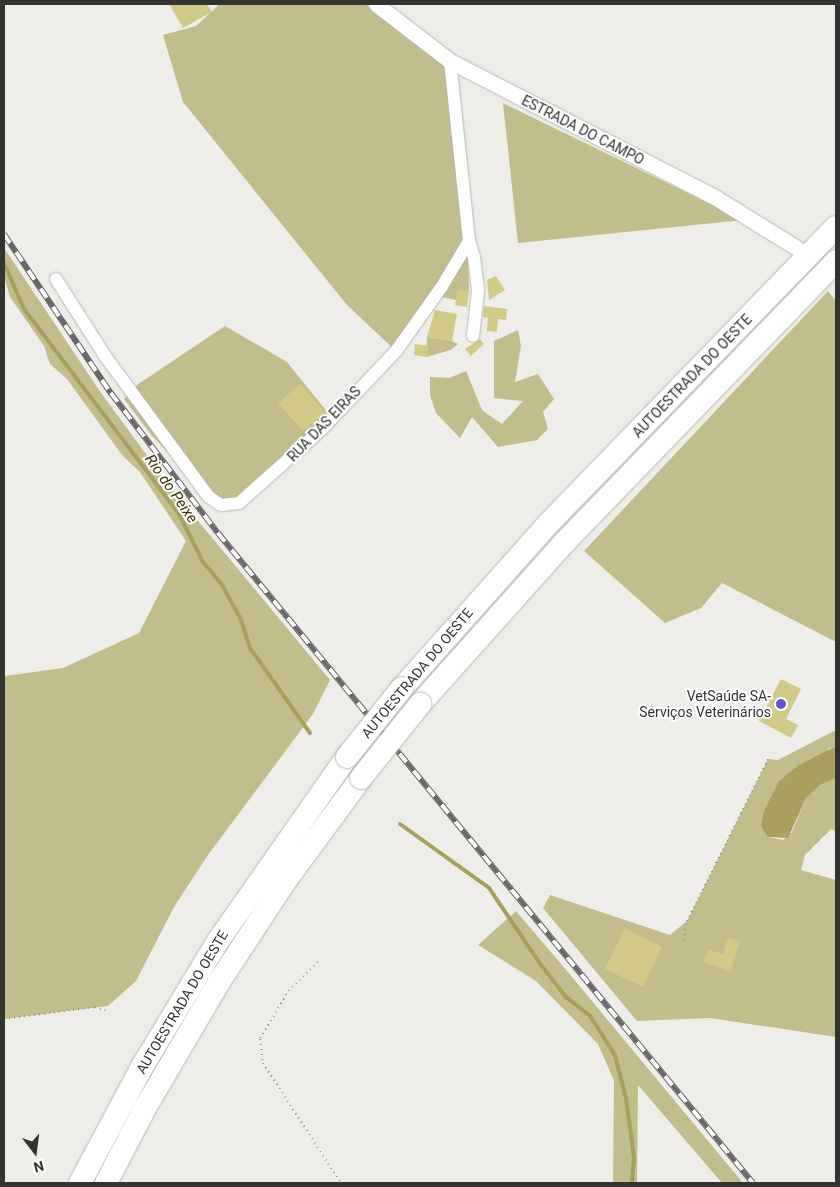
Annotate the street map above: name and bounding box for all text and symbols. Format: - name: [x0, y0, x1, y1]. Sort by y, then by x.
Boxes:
- street label: ESTRADA DO CAMPO: [519, 92, 647, 168]
- street label: AUTOESTRADA DO OESTE: [629, 311, 755, 441]
- street label: RUA DAS EIRAS: [284, 383, 364, 465]
- water label: Rio do Peixe: [141, 451, 201, 527]
- street label: AUTOESTRADA DO OESTE: [358, 605, 476, 741]
- place label: VetSaúde SA- Serviços Veterinários: [639, 688, 771, 720]
- marker: VetSaúde SA- Serviços Veterinários: [775, 698, 787, 710]
- street label: AUTOESTRADA DO OESTE: [132, 927, 232, 1077]
- north arrow: [10, 1127, 60, 1177]
- text: N: [32, 1157, 46, 1175]

